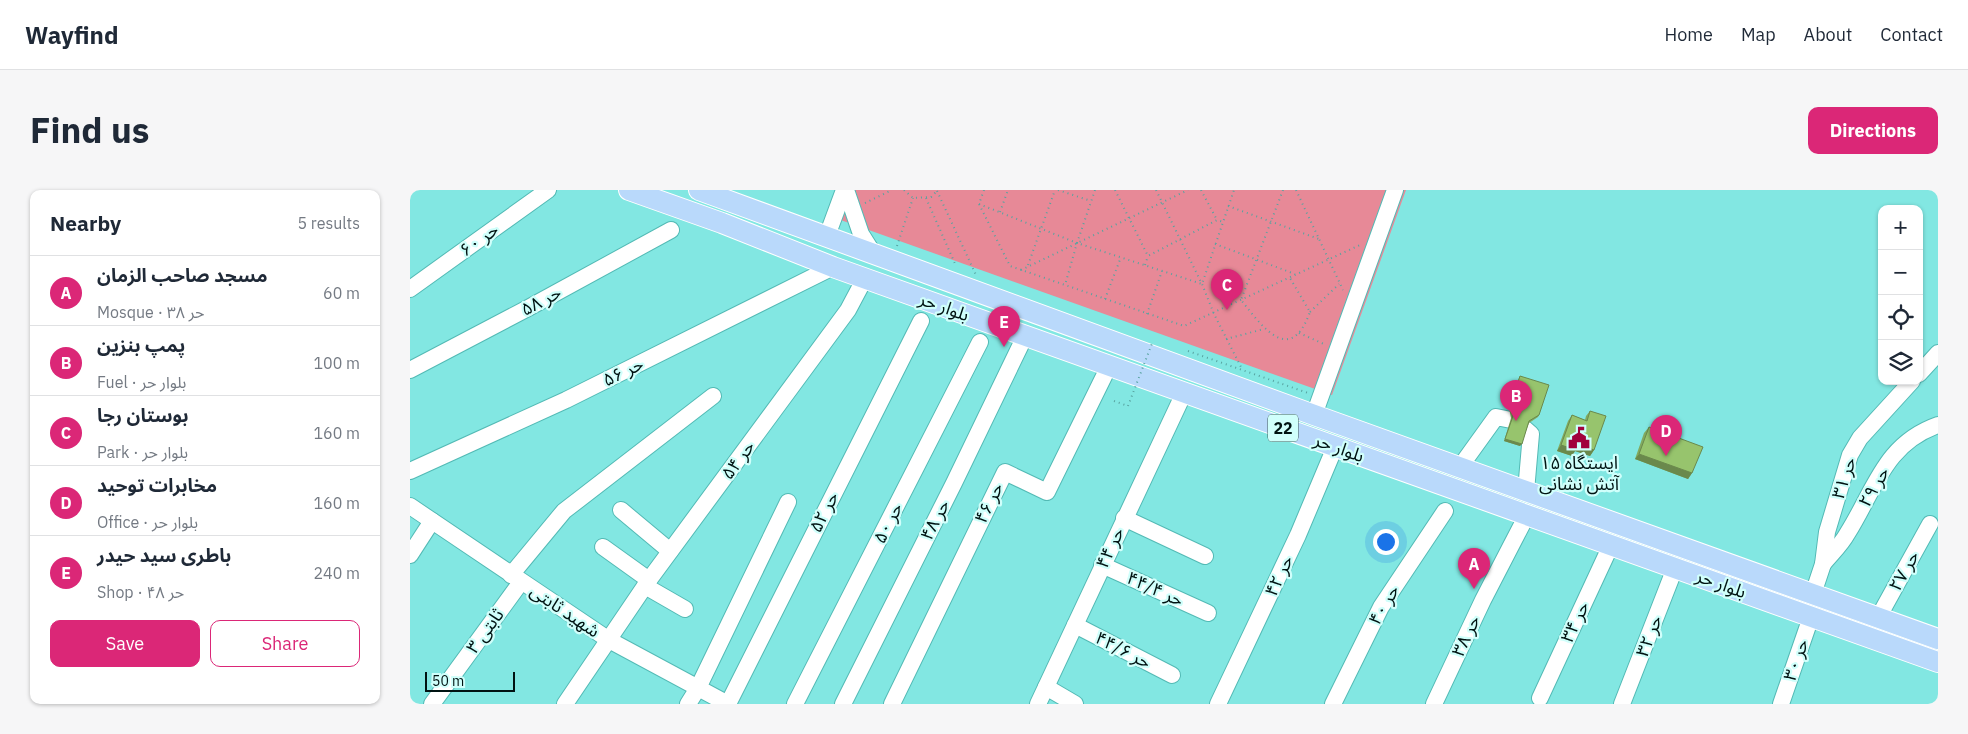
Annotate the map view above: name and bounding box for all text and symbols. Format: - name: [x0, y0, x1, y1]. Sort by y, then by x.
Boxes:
- text: Wayfind: [25, 19, 118, 51]
- text: Home: [1665, 23, 1713, 46]
- text: Map: [1741, 23, 1776, 46]
- text: About: [1804, 23, 1852, 46]
- text: Contact: [1880, 23, 1943, 46]
- text: Find us: [30, 107, 149, 153]
- button: Directions: [1808, 107, 1938, 154]
- map controls: [1878, 205, 1923, 385]
- button: +: [1878, 205, 1923, 250]
- text: Nearby: [50, 209, 121, 237]
- text: 5 results: [297, 213, 360, 233]
- street label: حر ۶۰: [455, 218, 503, 261]
- button: −: [1878, 250, 1923, 295]
- text: مسجد صاحب الزمان: [97, 263, 268, 287]
- pin: C: [1211, 269, 1243, 310]
- street label: حر ۵۸: [517, 280, 565, 321]
- text: A: [61, 283, 71, 303]
- text: 60 m: [323, 283, 360, 303]
- street label: بلوار حر: [915, 287, 972, 326]
- button: locate: [1878, 295, 1923, 340]
- text: Mosque · حر ۳۸: [97, 302, 205, 322]
- pin: E: [988, 306, 1020, 347]
- text: پمپ بنزین: [97, 333, 185, 357]
- button: layers: [1878, 340, 1923, 385]
- street label: حر ۵۶: [599, 352, 647, 391]
- text: B: [61, 353, 71, 373]
- text: 100 m: [313, 353, 360, 373]
- text: Fuel · بلوار حر: [97, 372, 186, 392]
- pin: B: [1500, 380, 1532, 421]
- text: بوستان رجا: [97, 403, 188, 427]
- road number: 22: [1268, 414, 1298, 442]
- pin: D: [1650, 415, 1682, 456]
- text: C: [61, 423, 71, 443]
- text: 160 m: [313, 423, 360, 443]
- public building icon: ایستگاه ۱۵ آتش نشانی: [1566, 425, 1592, 451]
- street label: بلوار حر: [1310, 428, 1367, 467]
- street label: حر ۵۴: [716, 436, 759, 484]
- text: Park · بلوار حر: [97, 442, 188, 462]
- place label: ایستگاه ۱۵ آتش نشانی: [1539, 451, 1620, 495]
- street label: حر ۳۱: [1826, 454, 1861, 502]
- street label: حر ۲۹: [1853, 463, 1894, 511]
- text: مخابرات توحید: [97, 473, 217, 497]
- street label: حر ۴۶: [969, 479, 1008, 527]
- street label: حر ۵۲: [804, 488, 843, 536]
- text: D: [60, 493, 72, 513]
- text: 160 m: [313, 493, 360, 513]
- street label: حر ۴۸: [915, 496, 954, 544]
- street label: حر ۵۰: [868, 499, 907, 547]
- text: Office · بلوار حر: [97, 512, 198, 532]
- street label: حر ۴۴: [1090, 524, 1129, 572]
- your location: [1373, 529, 1399, 555]
- text: باطری سید حیدر: [97, 543, 231, 567]
- street label: حر ۲۷: [1883, 547, 1924, 595]
- pin: A: [1458, 548, 1490, 589]
- street label: حر ۴۲: [1259, 552, 1298, 600]
- text: E: [61, 563, 71, 583]
- text: 240 m: [313, 563, 360, 583]
- street label: بلوار حر: [1692, 564, 1749, 603]
- street label: حر ۴۴/۴: [1123, 566, 1187, 611]
- street label: شهید ثابتی: [526, 579, 605, 642]
- street label: حر ۴۰: [1363, 581, 1404, 629]
- text: Shop · حر ۴۸: [97, 582, 184, 602]
- street label: حر ۳۴: [1555, 598, 1594, 646]
- street label: ثابتی ۳: [461, 604, 509, 658]
- street label: حر ۳۸: [1446, 612, 1485, 660]
- street label: حر ۳۲: [1630, 612, 1667, 660]
- button: Save: [50, 620, 200, 667]
- button: Share: [210, 620, 360, 667]
- street label: حر ۴۴/۶: [1091, 626, 1155, 673]
- street label: حر ۳۰: [1778, 636, 1813, 684]
- scale bar: [425, 669, 515, 692]
- text: 50 m: [432, 672, 464, 690]

